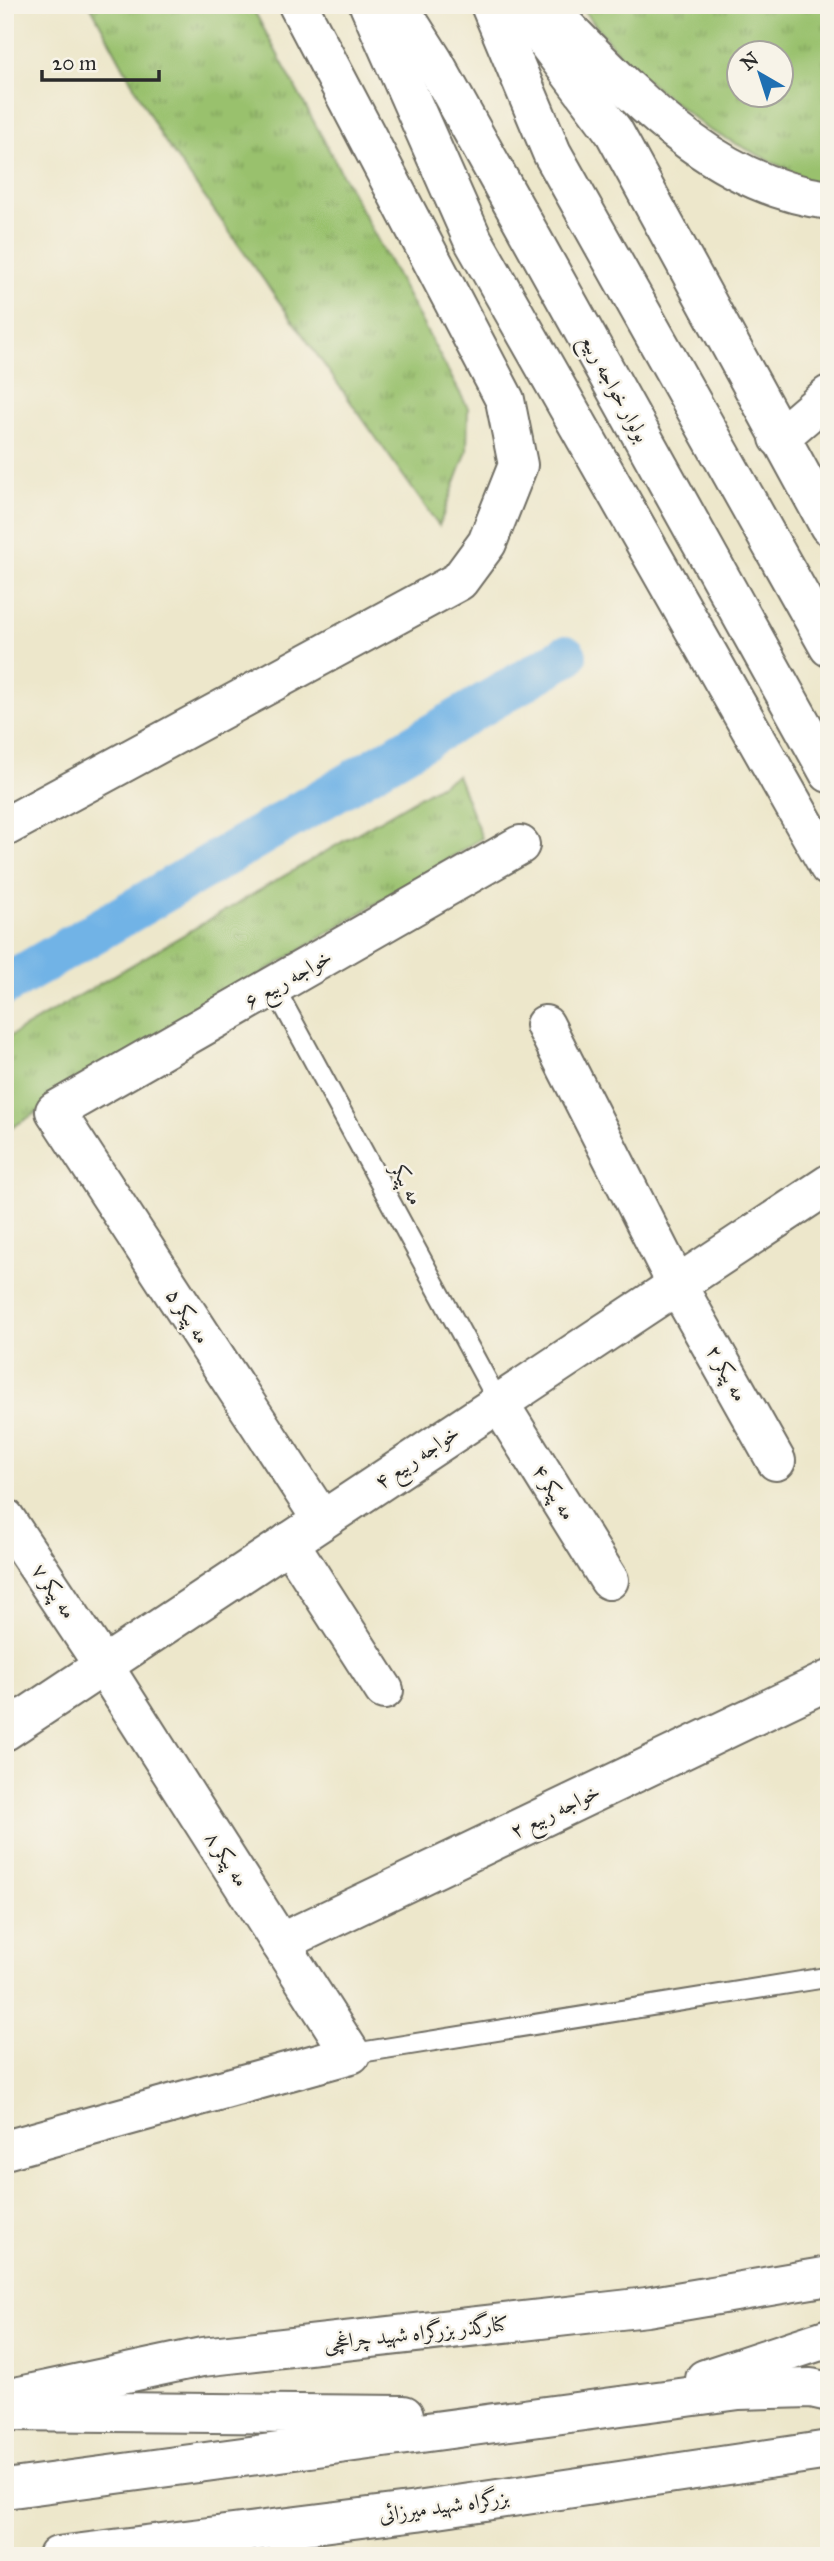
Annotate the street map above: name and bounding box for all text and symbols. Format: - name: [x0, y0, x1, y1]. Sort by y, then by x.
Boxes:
- scale bar: [42, 38, 159, 82]
- north arrow: [726, 38, 796, 108]
- text: N: [736, 47, 763, 75]
- text: 20 m: [52, 50, 97, 76]
- street label: بولوار خواجه ربیع: [569, 329, 655, 450]
- street label: خواجه ربیع ۶: [240, 944, 339, 1020]
- street label: مه پیکر: [382, 1157, 429, 1211]
- street label: مه پیکر ۵: [159, 1283, 216, 1350]
- street label: مه پیکر ۲: [699, 1340, 753, 1407]
- street label: خواجه ربیع ۴: [370, 1419, 468, 1500]
- street label: مه پیکر ۴: [525, 1459, 581, 1526]
- street label: مه پیکر ۷: [25, 1558, 82, 1625]
- street label: خواجه ربیع ۲: [506, 1778, 607, 1849]
- street label: مه پیکر ۸: [198, 1826, 255, 1893]
- street label: کنارگذر بزرگراه شهید چراغچی: [322, 2308, 510, 2357]
- street label: بزرگراه شهید میرزائی: [377, 2483, 511, 2529]

